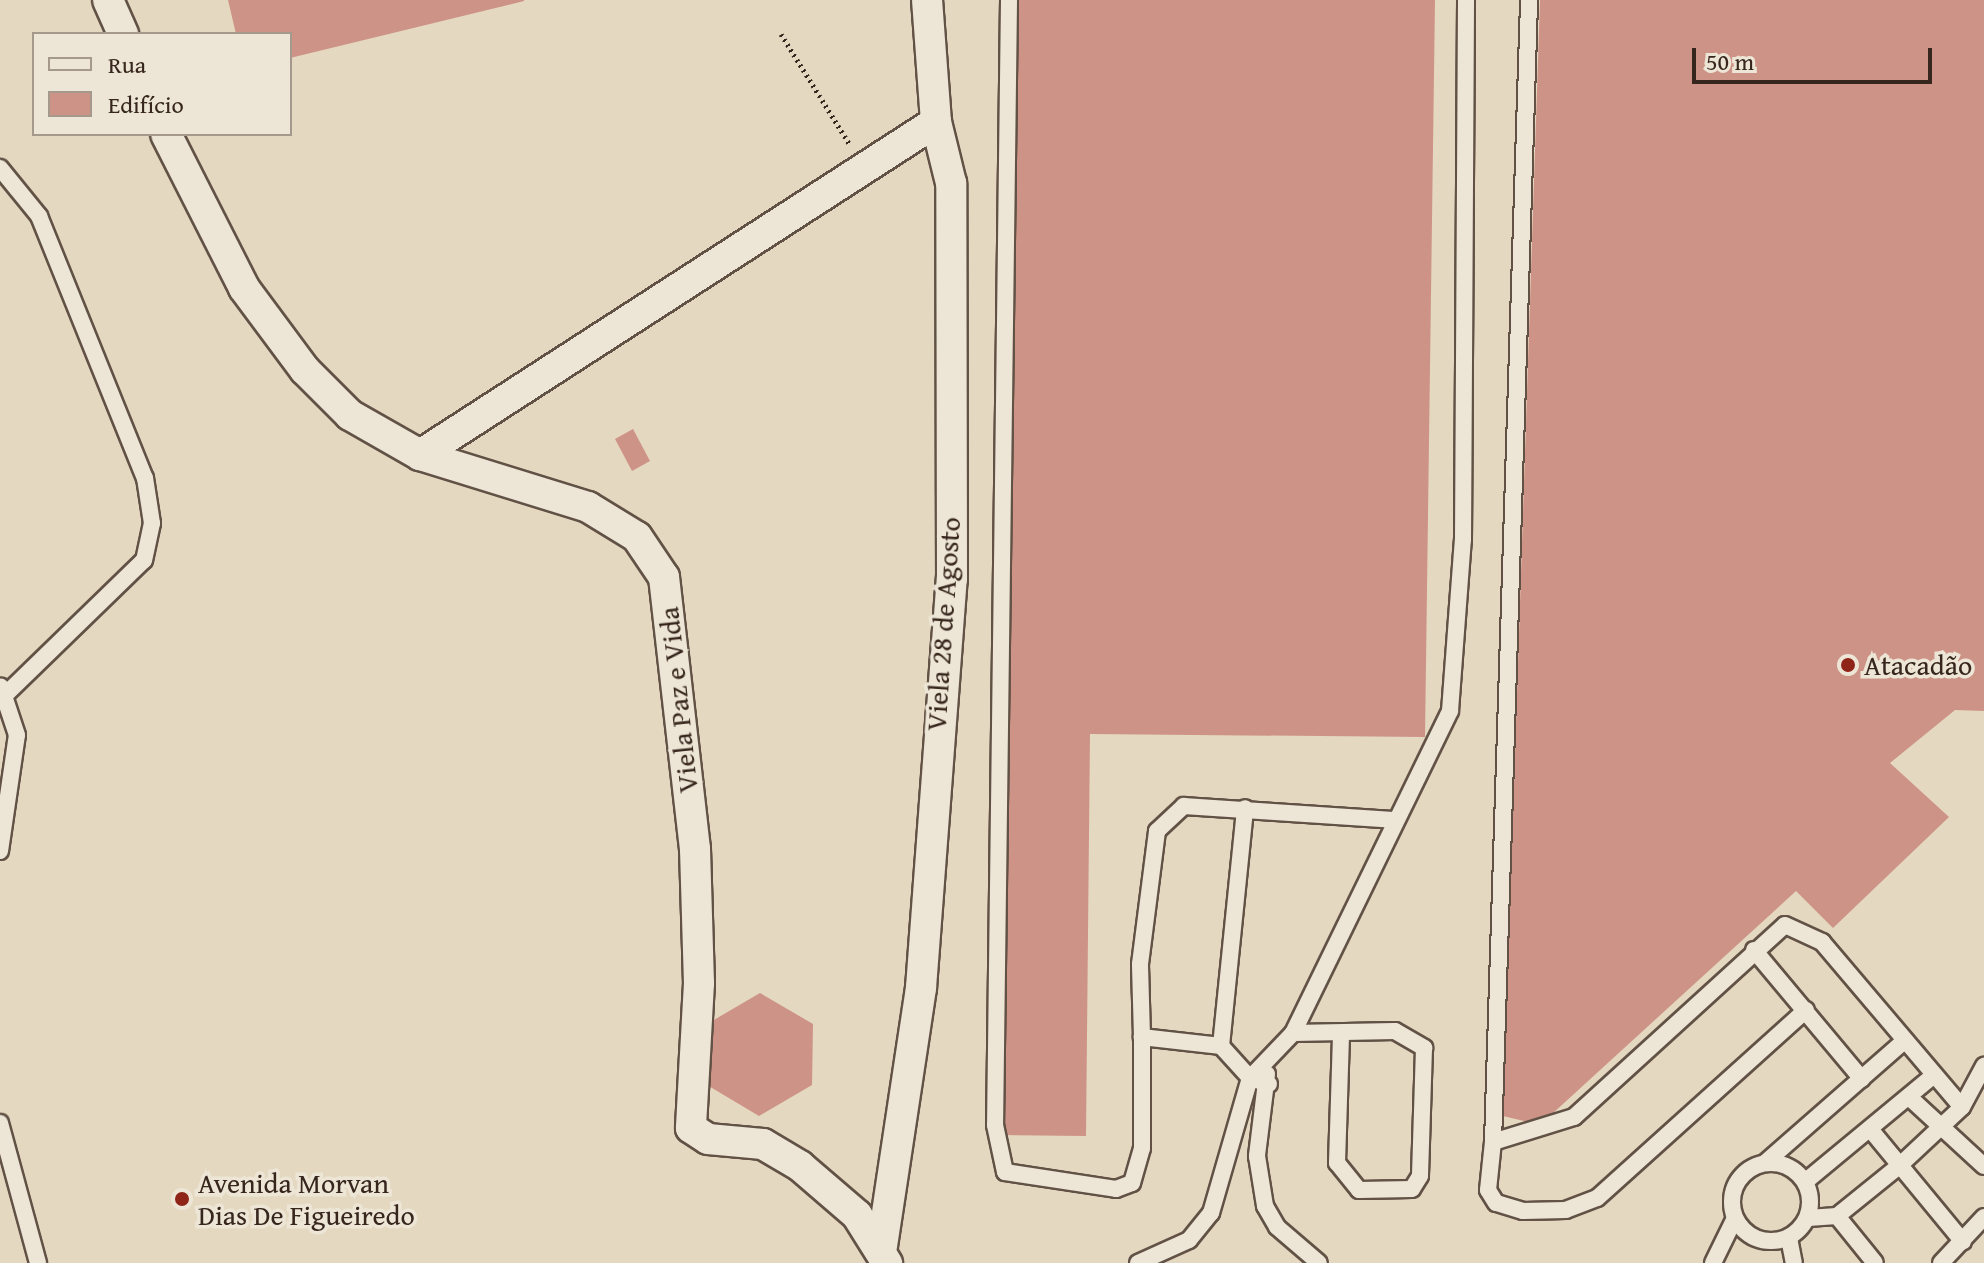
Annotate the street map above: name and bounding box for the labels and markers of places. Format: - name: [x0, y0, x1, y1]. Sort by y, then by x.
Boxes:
- place label: Atacadão: [1864, 648, 1972, 682]
- marker: Atacadão: [1839, 656, 1857, 674]
- place label: Avenida Morvan Dias De Figueiredo: [198, 1166, 415, 1232]
- marker: Avenida Morvan Dias De Figueiredo: [173, 1190, 191, 1208]

